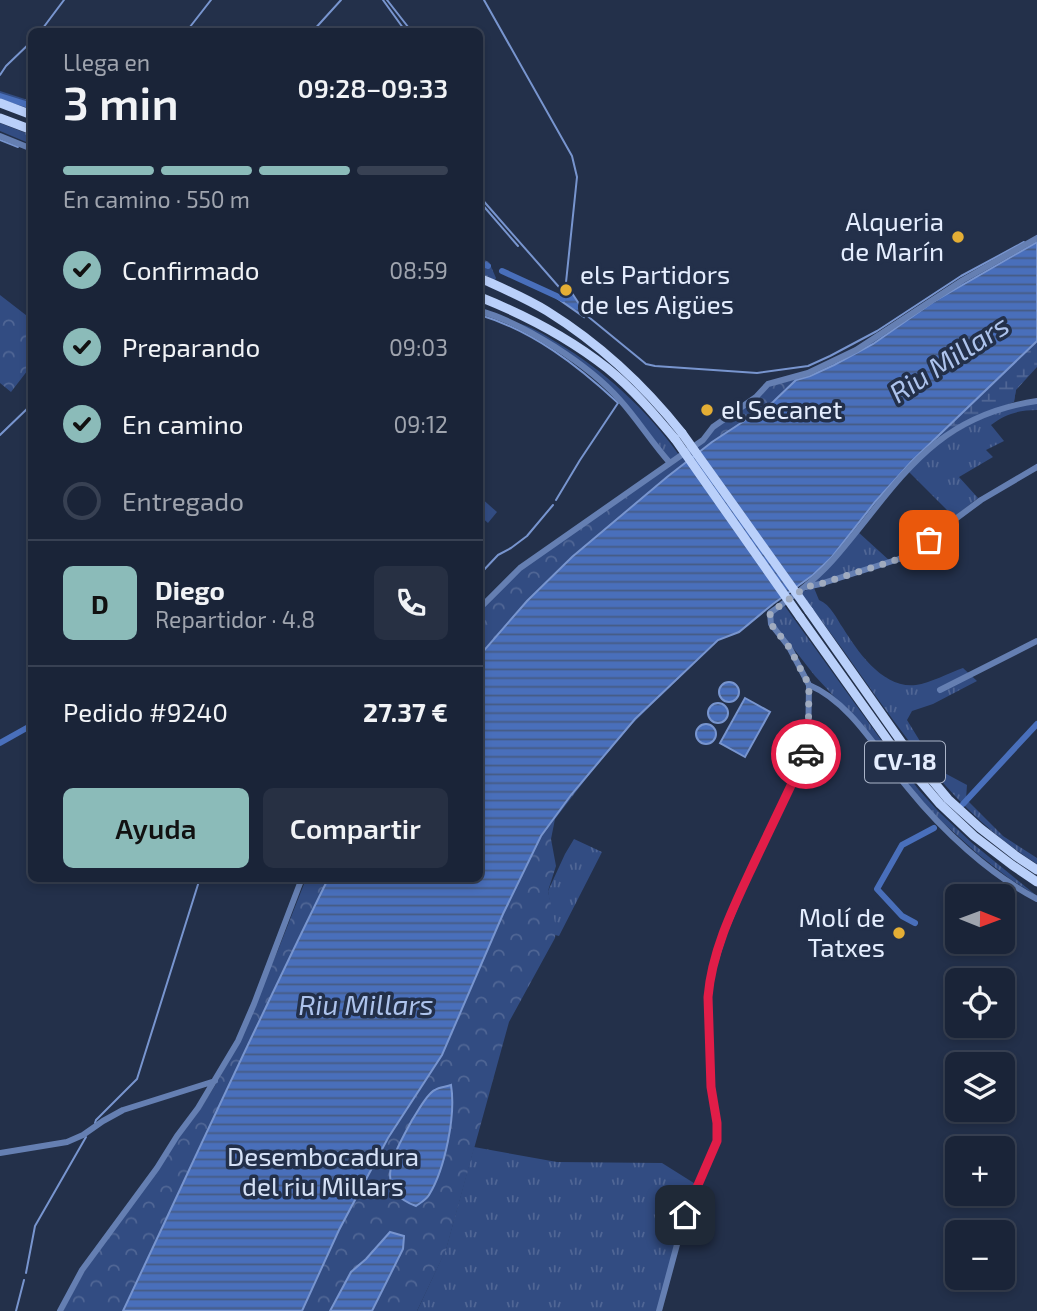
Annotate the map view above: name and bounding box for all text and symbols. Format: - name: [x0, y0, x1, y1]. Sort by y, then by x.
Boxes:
- text: Llega en: [63, 48, 150, 76]
- text: 09:28–09:33: [298, 72, 448, 103]
- text: 3 min: [63, 74, 179, 129]
- text: En camino · 550 m: [63, 185, 250, 213]
- place label: Alqueria de Marín: [840, 205, 944, 266]
- marker: Alqueria de Marín: [950, 229, 966, 245]
- icon: check: [63, 251, 101, 289]
- text: Confirmado: [122, 254, 260, 285]
- text: 08:59: [389, 256, 448, 284]
- place label: els Partidors de les Aigües: [580, 258, 734, 319]
- marker: els Partidors de les Aigües: [558, 282, 574, 298]
- water label: Riu Millars: [882, 307, 1015, 409]
- icon: check: [63, 328, 101, 366]
- text: Preparando: [122, 331, 260, 362]
- text: 09:03: [389, 333, 448, 361]
- place label: el Secanet: [721, 393, 842, 424]
- marker: el Secanet: [699, 402, 715, 418]
- icon: check: [63, 405, 101, 443]
- text: En camino: [122, 408, 244, 439]
- text: 09:12: [393, 410, 448, 438]
- text: Entregado: [122, 485, 244, 516]
- pin: [899, 510, 959, 570]
- icon: bag: [910, 521, 948, 559]
- button: phone: [374, 566, 448, 640]
- text: Diego: [155, 574, 225, 605]
- text: D: [91, 588, 109, 619]
- text: Repartidor · 4.8: [155, 605, 315, 633]
- text: Pedido #9240: [63, 696, 228, 727]
- text: 27.37 €: [363, 696, 448, 727]
- courier: [771, 719, 841, 789]
- icon: car: [787, 735, 825, 773]
- road number: CV-18: [865, 742, 945, 782]
- button: Ayuda: [63, 788, 249, 868]
- button: Compartir: [263, 788, 448, 868]
- north arrow: [945, 884, 1015, 954]
- map controls: [945, 884, 1015, 1290]
- place label: Molí de Tatxes: [799, 901, 885, 962]
- marker: Molí de Tatxes: [891, 925, 907, 941]
- button: locate: [945, 968, 1015, 1038]
- water label: Riu Millars: [298, 987, 434, 1021]
- button: layers: [945, 1052, 1015, 1122]
- button: +: [945, 1136, 1015, 1206]
- park label: Desembocadura del riu Millars: [227, 1140, 419, 1201]
- pin: [655, 1185, 715, 1245]
- icon: home: [666, 1196, 704, 1234]
- button: −: [945, 1220, 1015, 1290]

